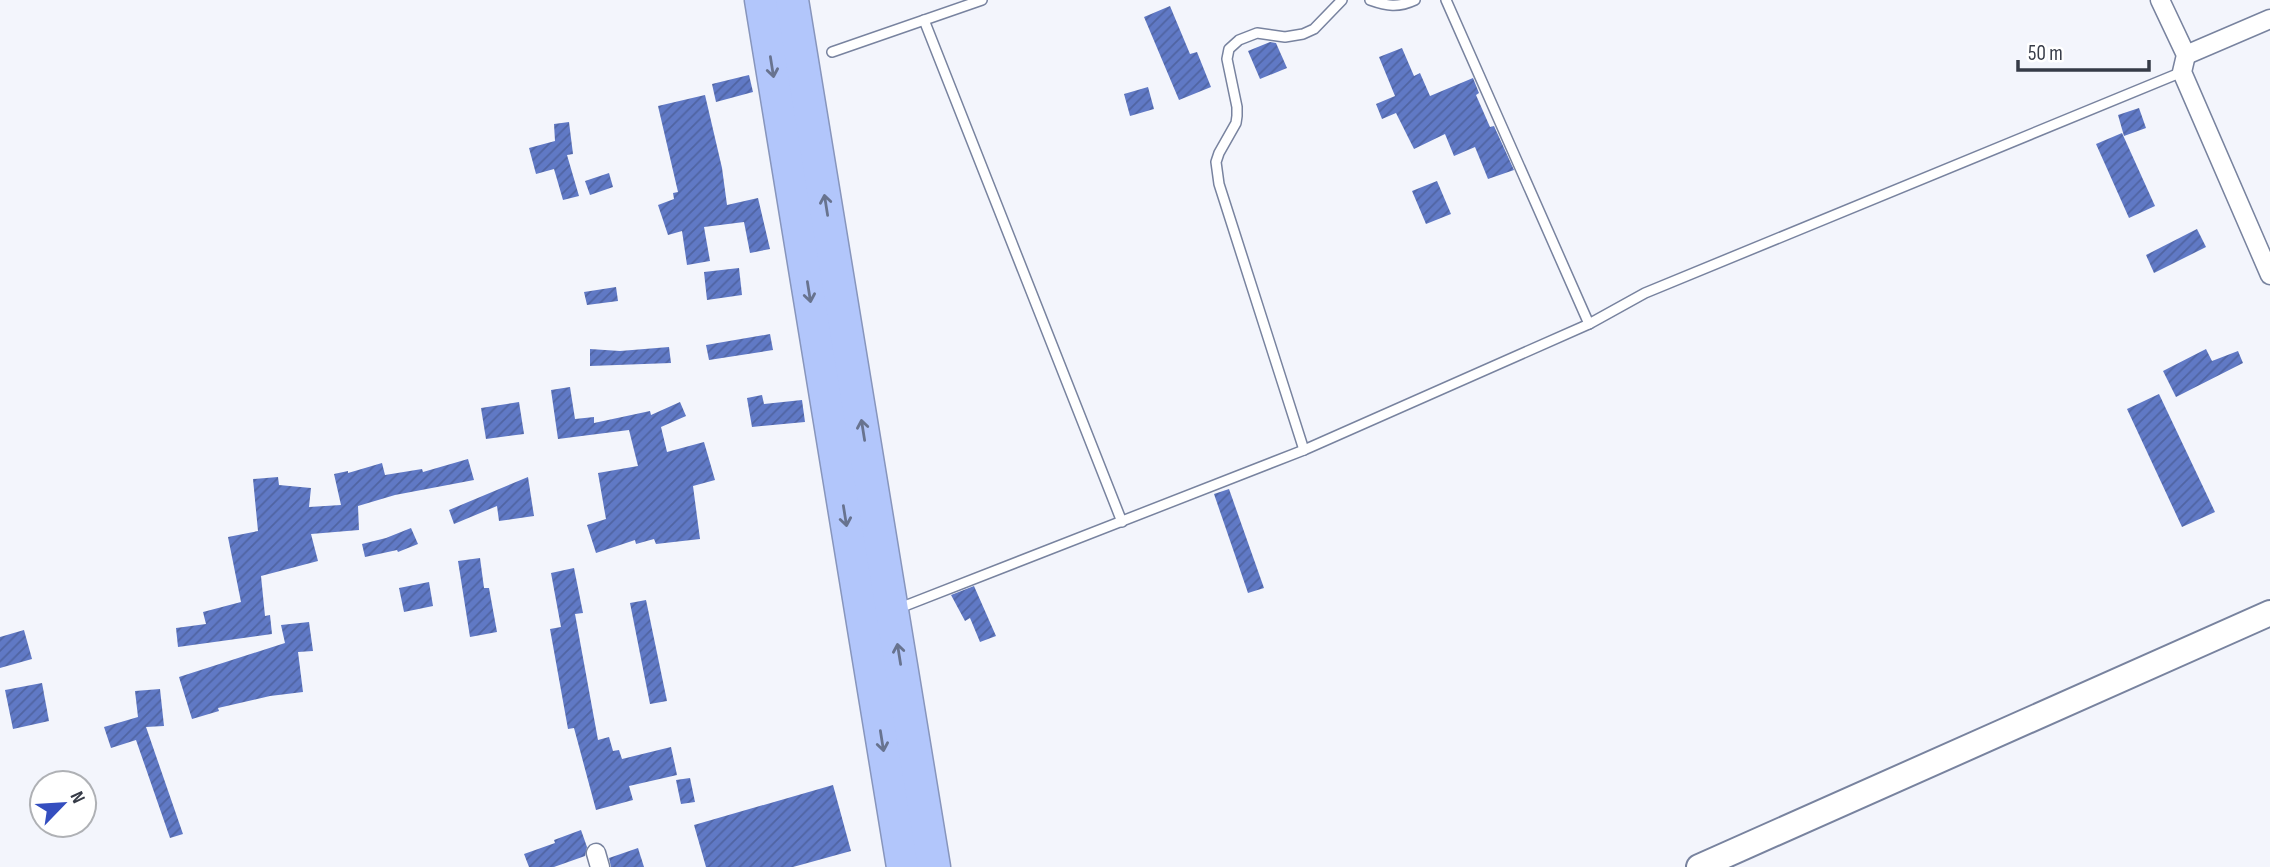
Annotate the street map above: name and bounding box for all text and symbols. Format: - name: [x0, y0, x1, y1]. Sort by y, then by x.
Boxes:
- scale bar: [2018, 28, 2149, 72]
- text: 50 m: [2028, 41, 2063, 66]
- one-way arrow: [766, 55, 779, 78]
- one-way arrow: [819, 195, 832, 217]
- one-way arrow: [803, 280, 816, 303]
- one-way arrow: [856, 419, 869, 442]
- one-way arrow: [839, 504, 852, 527]
- one-way arrow: [892, 644, 905, 666]
- one-way arrow: [876, 729, 889, 752]
- north arrow: [28, 769, 98, 839]
- text: N: [64, 788, 90, 807]

